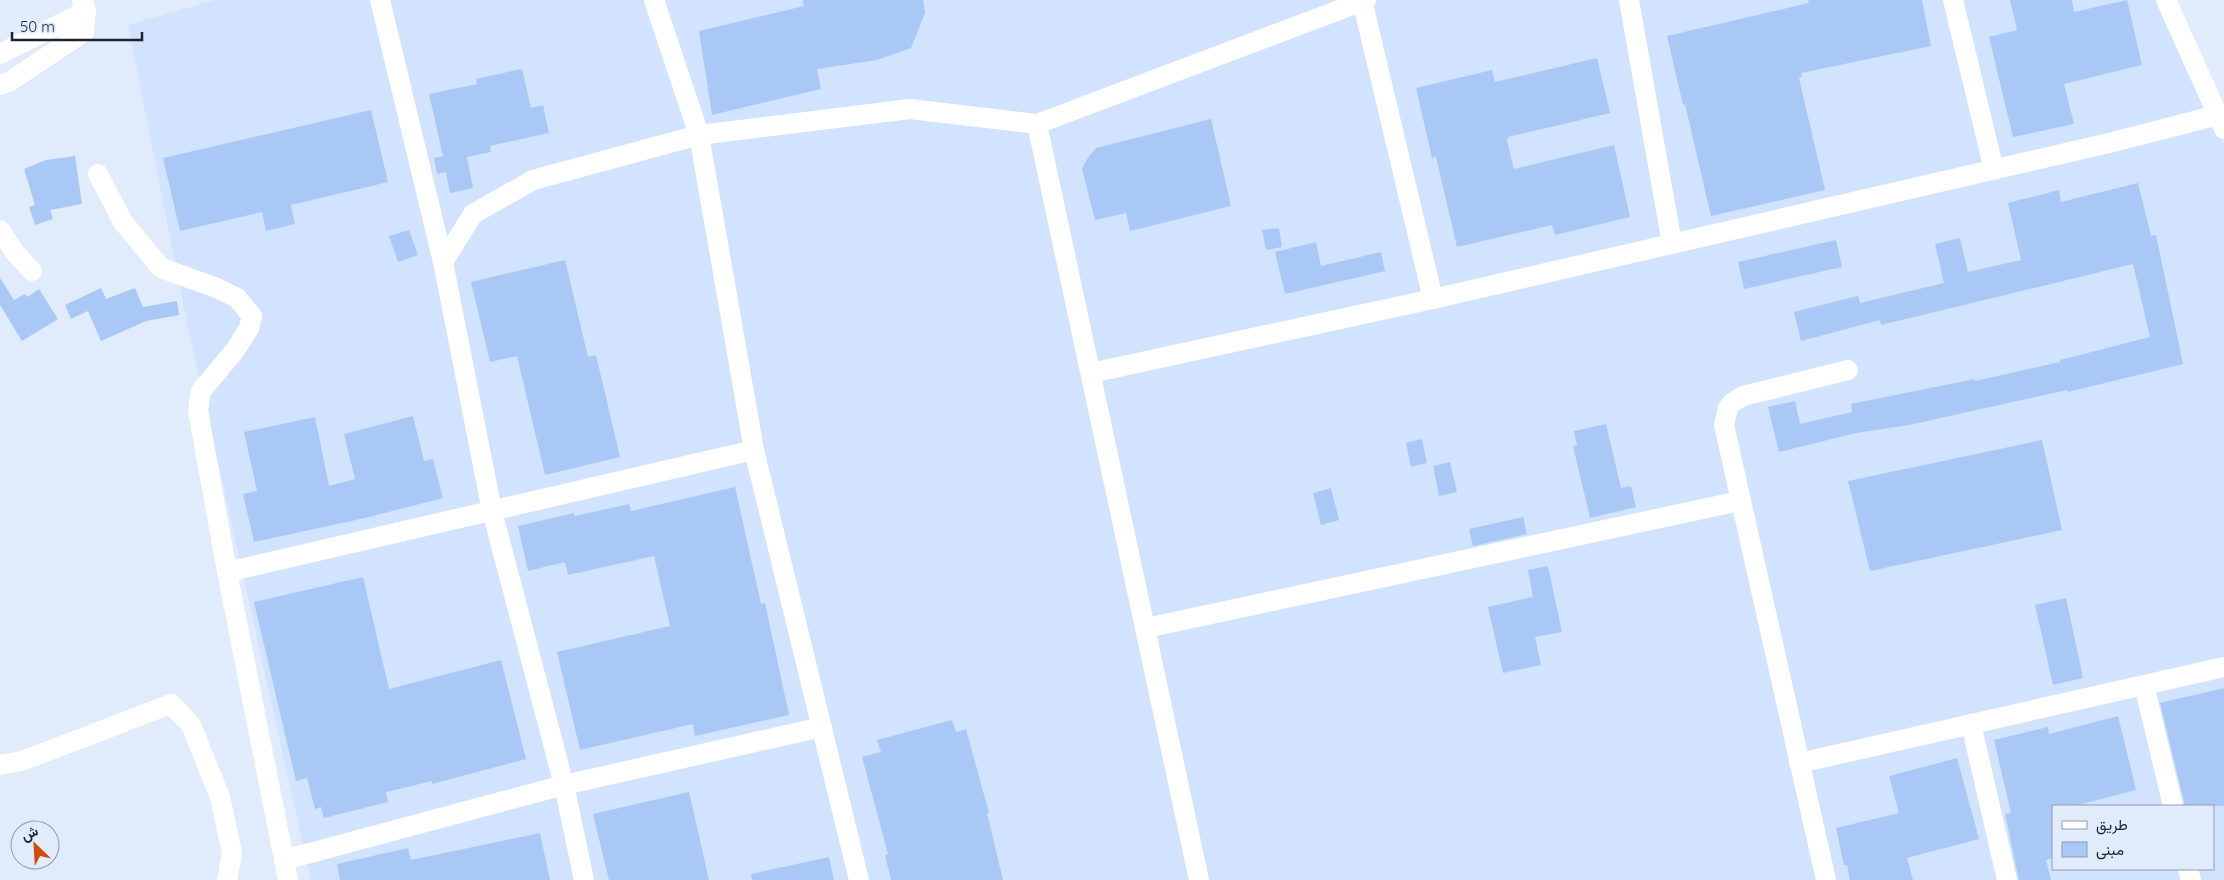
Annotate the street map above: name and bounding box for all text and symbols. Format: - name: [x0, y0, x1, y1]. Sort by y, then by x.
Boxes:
- scale bar: [12, 10, 142, 42]
- text: 50 m: [20, 17, 55, 36]
- legend: [2052, 805, 2214, 870]
- text: طريق: [2096, 815, 2128, 835]
- north arrow: [10, 820, 60, 870]
- text: ش: [18, 821, 41, 845]
- text: مبنى: [2096, 840, 2124, 860]

